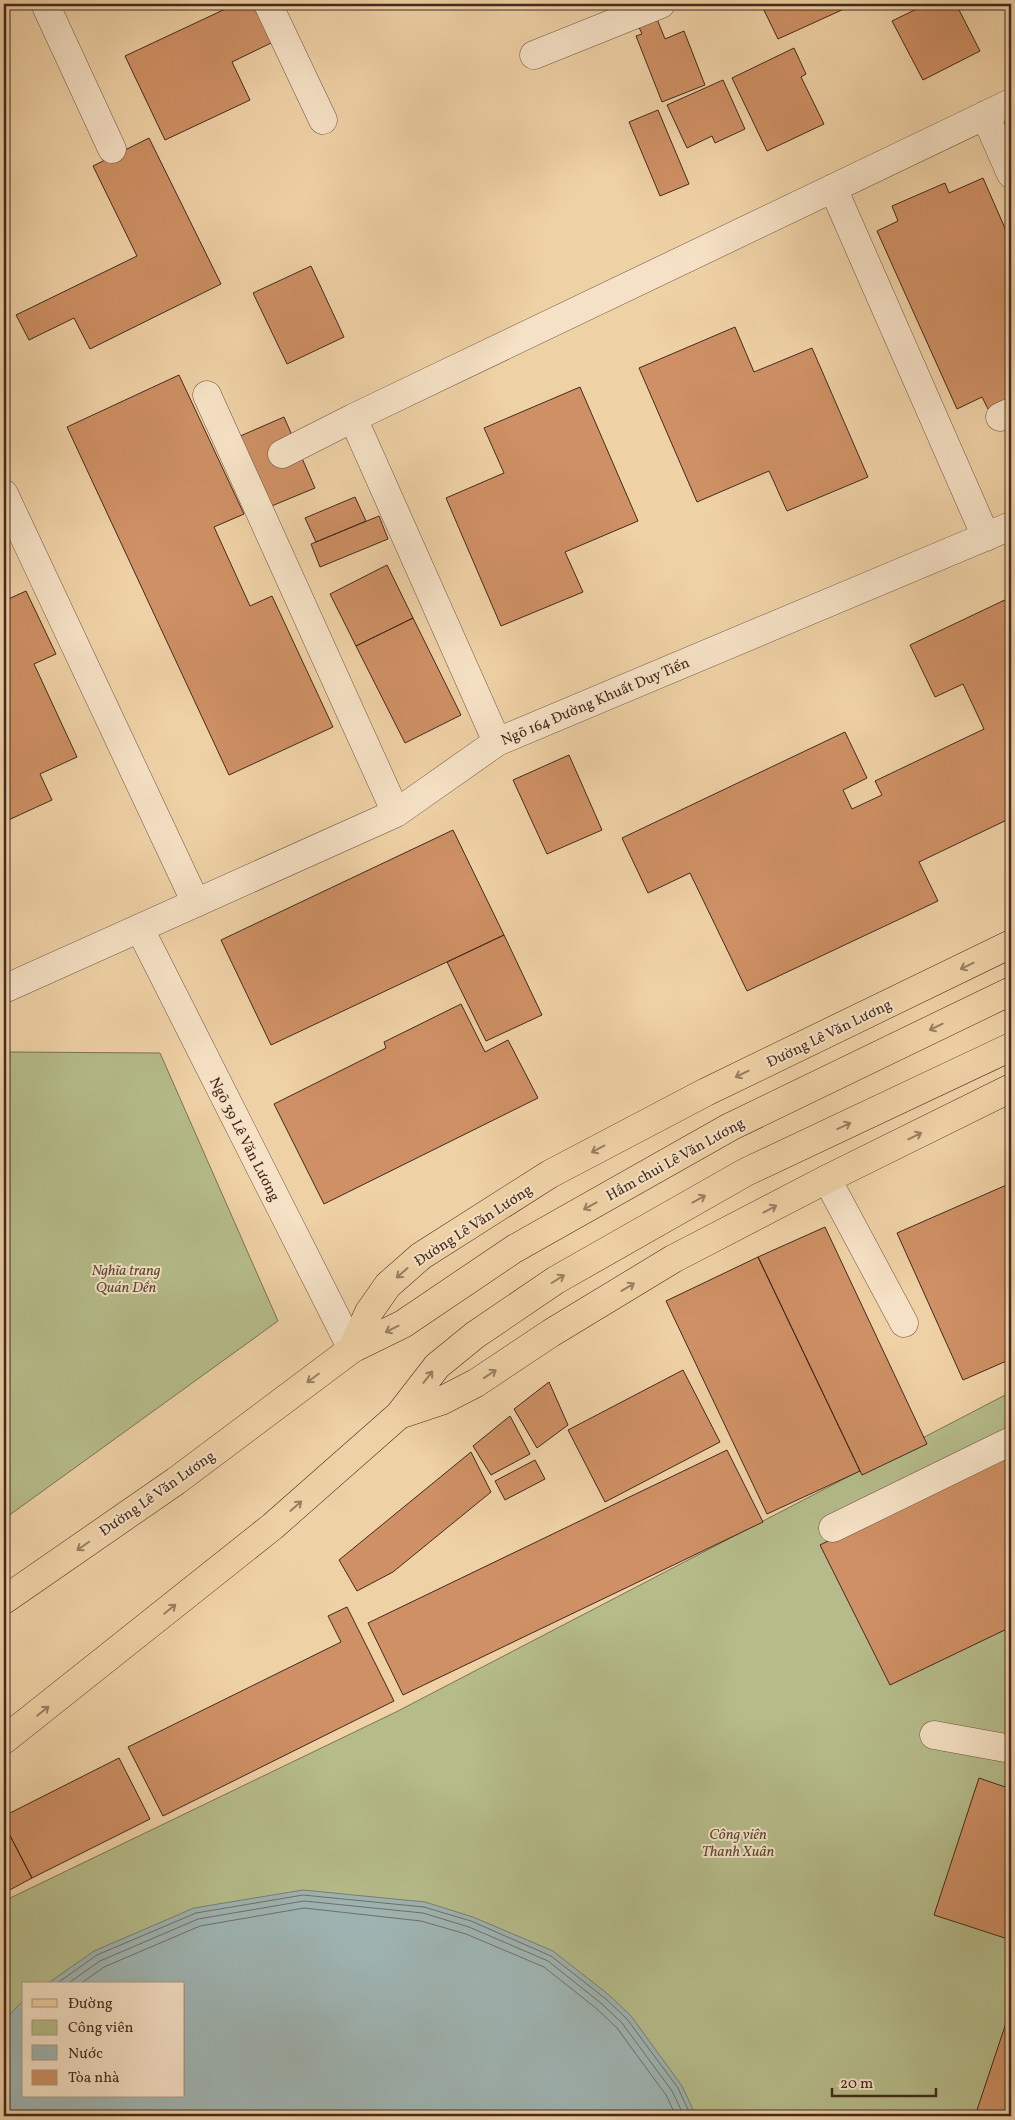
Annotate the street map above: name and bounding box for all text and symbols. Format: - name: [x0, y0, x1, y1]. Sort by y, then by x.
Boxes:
- street label: Ngõ 164 Đường Khuất Duy Tiến: [498, 653, 693, 752]
- one-way arrow: [960, 961, 975, 971]
- street label: Đường Lê Văn Lương: [763, 995, 896, 1074]
- one-way arrow: [929, 1023, 944, 1033]
- one-way arrow: [735, 1070, 750, 1080]
- street label: Ngõ 39 Lê Văn Lương: [203, 1074, 284, 1206]
- street label: Hầm chui Lê Văn Lương: [603, 1113, 749, 1207]
- one-way arrow: [836, 1121, 851, 1130]
- one-way arrow: [907, 1130, 922, 1140]
- one-way arrow: [591, 1145, 606, 1154]
- street label: Đường Lê Văn Lương: [411, 1180, 537, 1272]
- one-way arrow: [691, 1194, 706, 1203]
- one-way arrow: [583, 1202, 597, 1212]
- one-way arrow: [762, 1204, 777, 1213]
- park label: Nghĩa trang Quán Dền: [92, 1261, 161, 1299]
- one-way arrow: [395, 1267, 408, 1279]
- one-way arrow: [550, 1274, 564, 1284]
- one-way arrow: [620, 1281, 634, 1291]
- one-way arrow: [385, 1324, 400, 1334]
- one-way arrow: [483, 1369, 497, 1379]
- one-way arrow: [423, 1371, 434, 1384]
- one-way arrow: [306, 1373, 320, 1383]
- street label: Đường Lê Văn Lương: [96, 1446, 220, 1542]
- one-way arrow: [289, 1501, 302, 1512]
- one-way arrow: [76, 1541, 90, 1551]
- one-way arrow: [163, 1604, 176, 1615]
- one-way arrow: [36, 1705, 49, 1716]
- park label: Công viên Thanh Xuân: [702, 1825, 775, 1863]
- legend: [22, 1982, 185, 2098]
- text: Đường: [68, 1994, 113, 2015]
- text: Công viên: [68, 2018, 133, 2039]
- text: Nước: [68, 2044, 103, 2065]
- scale bar: [832, 2065, 936, 2097]
- text: Tòa nhà: [68, 2068, 120, 2089]
- text: 20 m: [840, 2074, 873, 2095]

